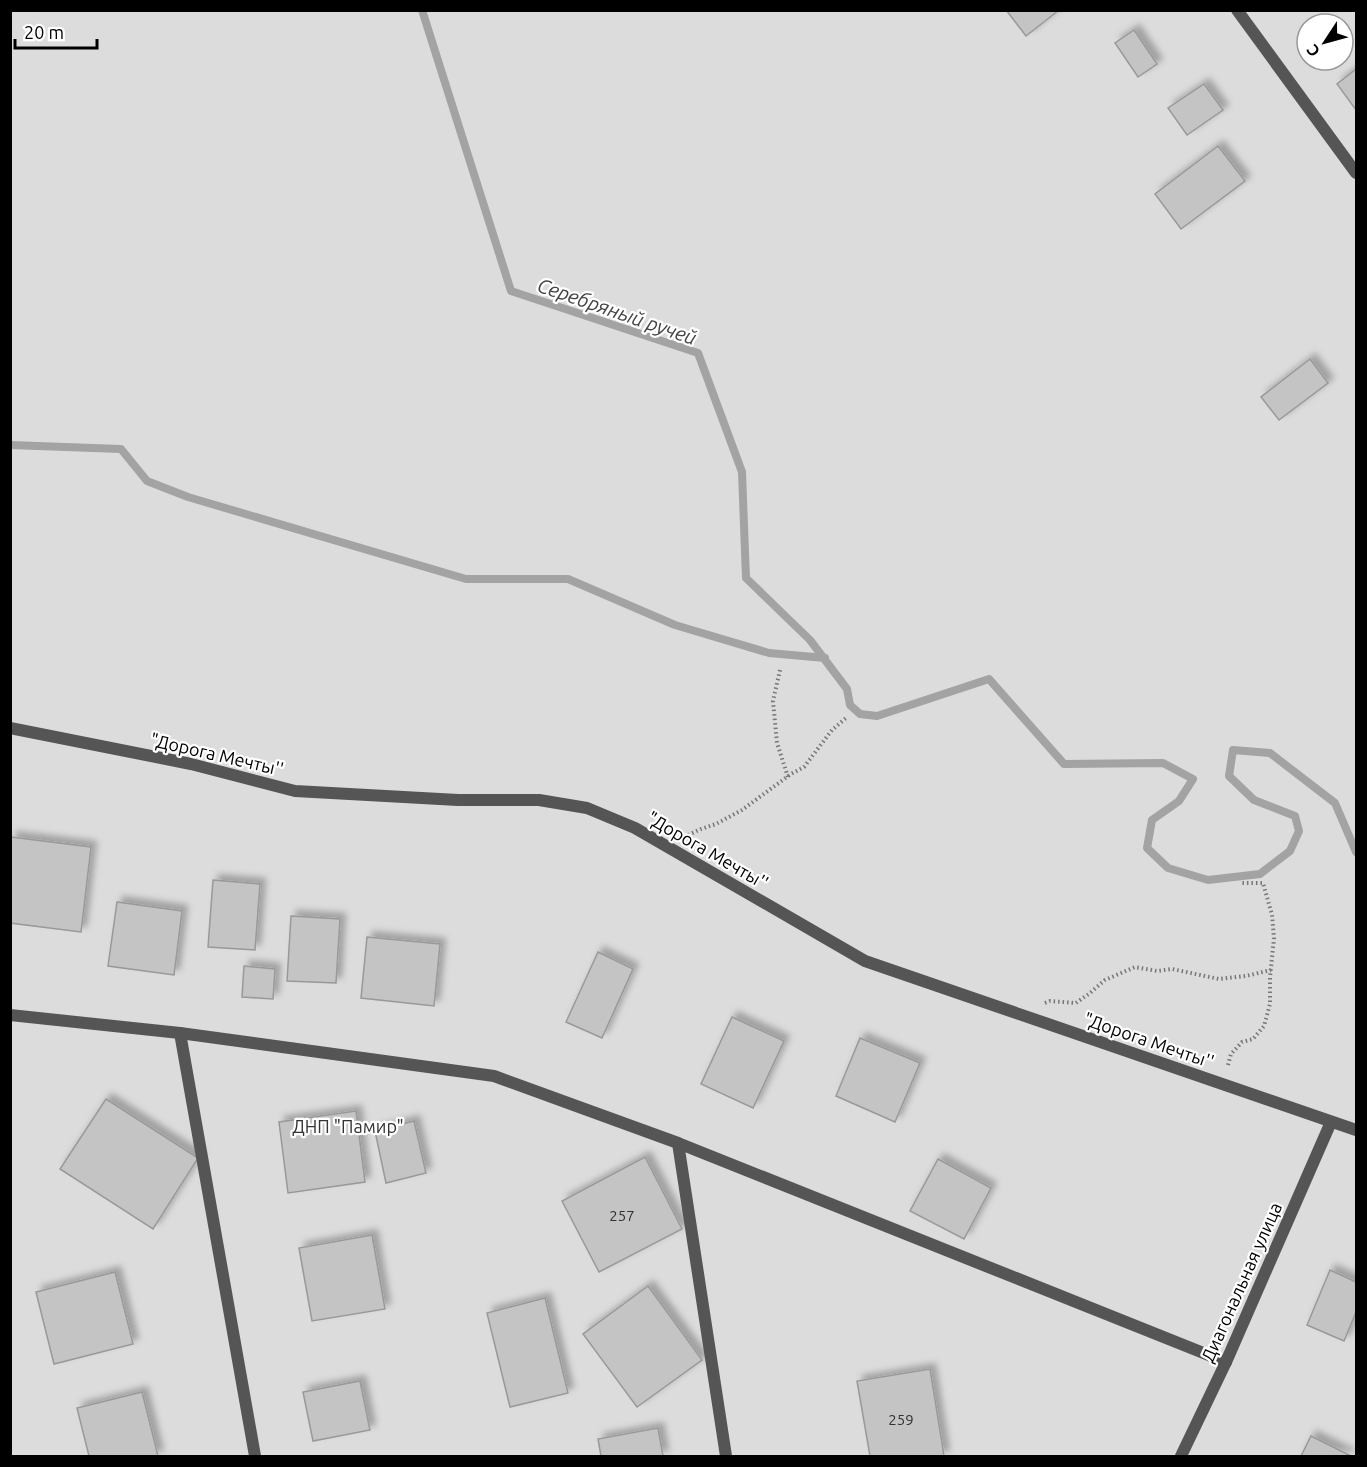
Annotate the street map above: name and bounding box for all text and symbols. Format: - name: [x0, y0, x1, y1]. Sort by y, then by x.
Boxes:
- scale bar: [15, 12, 98, 50]
- north arrow: [1295, 12, 1355, 72]
- text: 20 m: [24, 22, 64, 42]
- text: С: [1303, 41, 1323, 60]
- water label: Серебряный ручей: [534, 273, 700, 349]
- street label: "Дорога Мечты'': [148, 729, 286, 779]
- street label: "Дорога Мечты'': [644, 807, 772, 893]
- street label: "Дорога Мечты'': [1081, 1008, 1217, 1072]
- park label: ДНП "Памир": [292, 1116, 404, 1136]
- street label: Диагональная улица: [1197, 1199, 1285, 1365]
- house number: 257: [609, 1207, 635, 1224]
- house number: 259: [888, 1411, 914, 1428]

